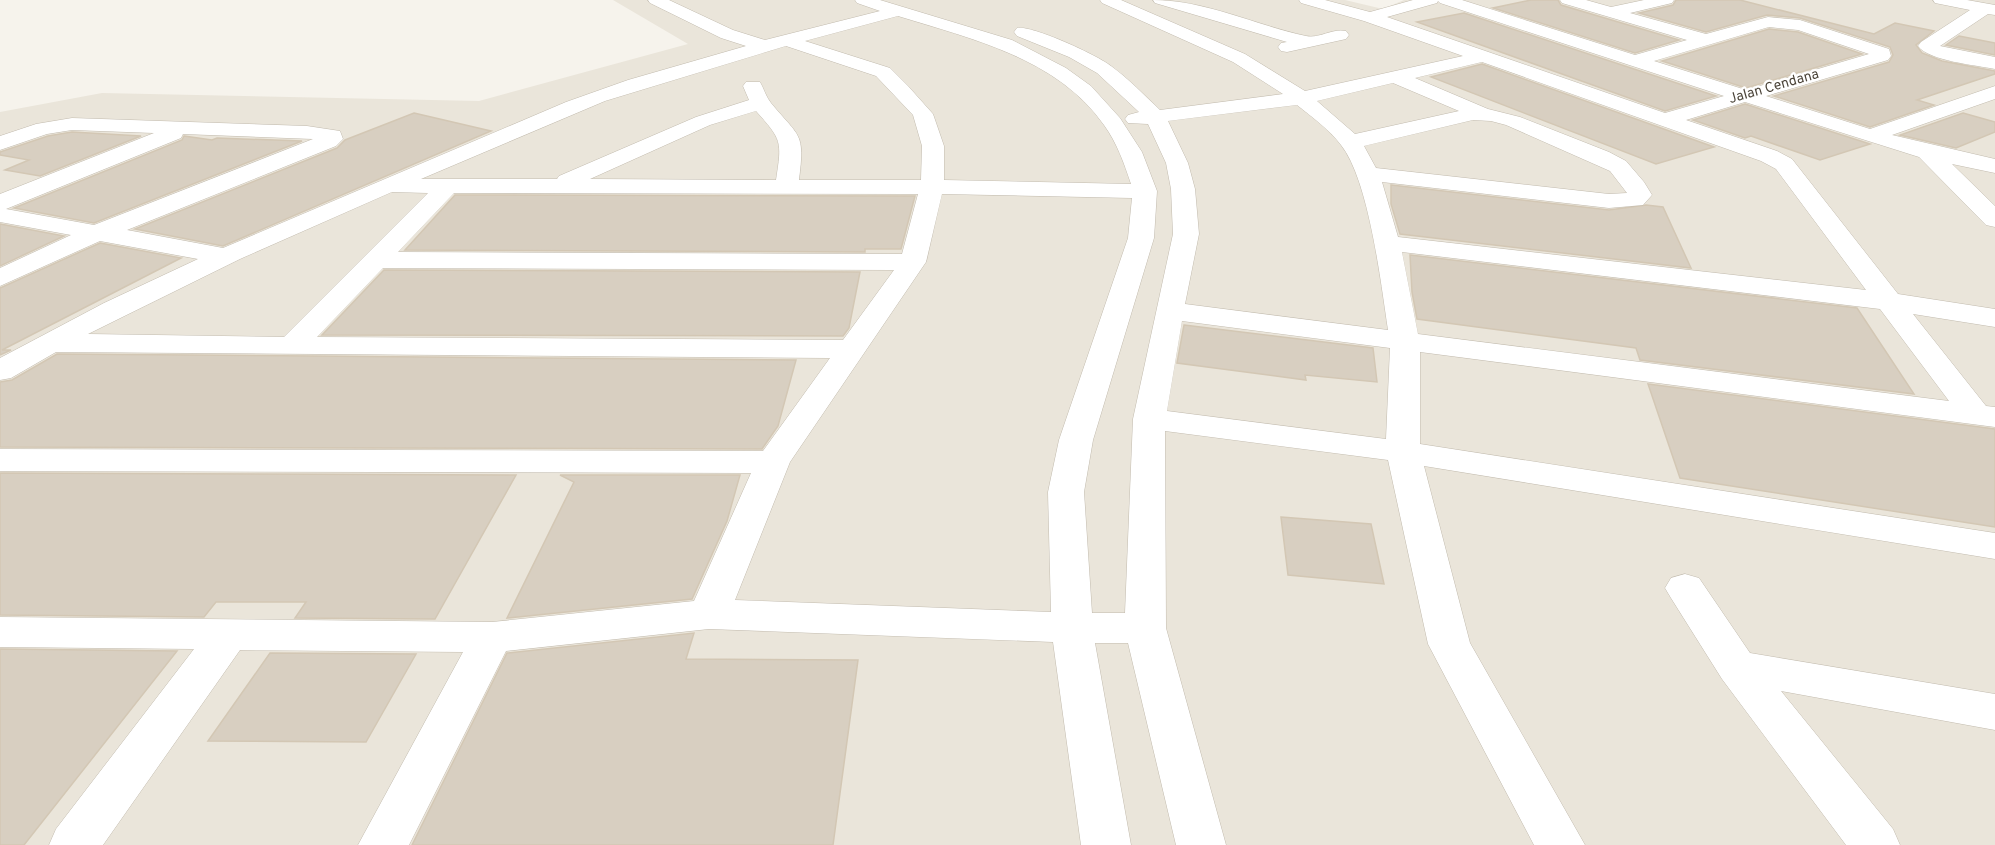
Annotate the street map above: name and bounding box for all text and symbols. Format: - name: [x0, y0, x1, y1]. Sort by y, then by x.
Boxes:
- street label: Jalan Cendana: [1727, 66, 1821, 108]

